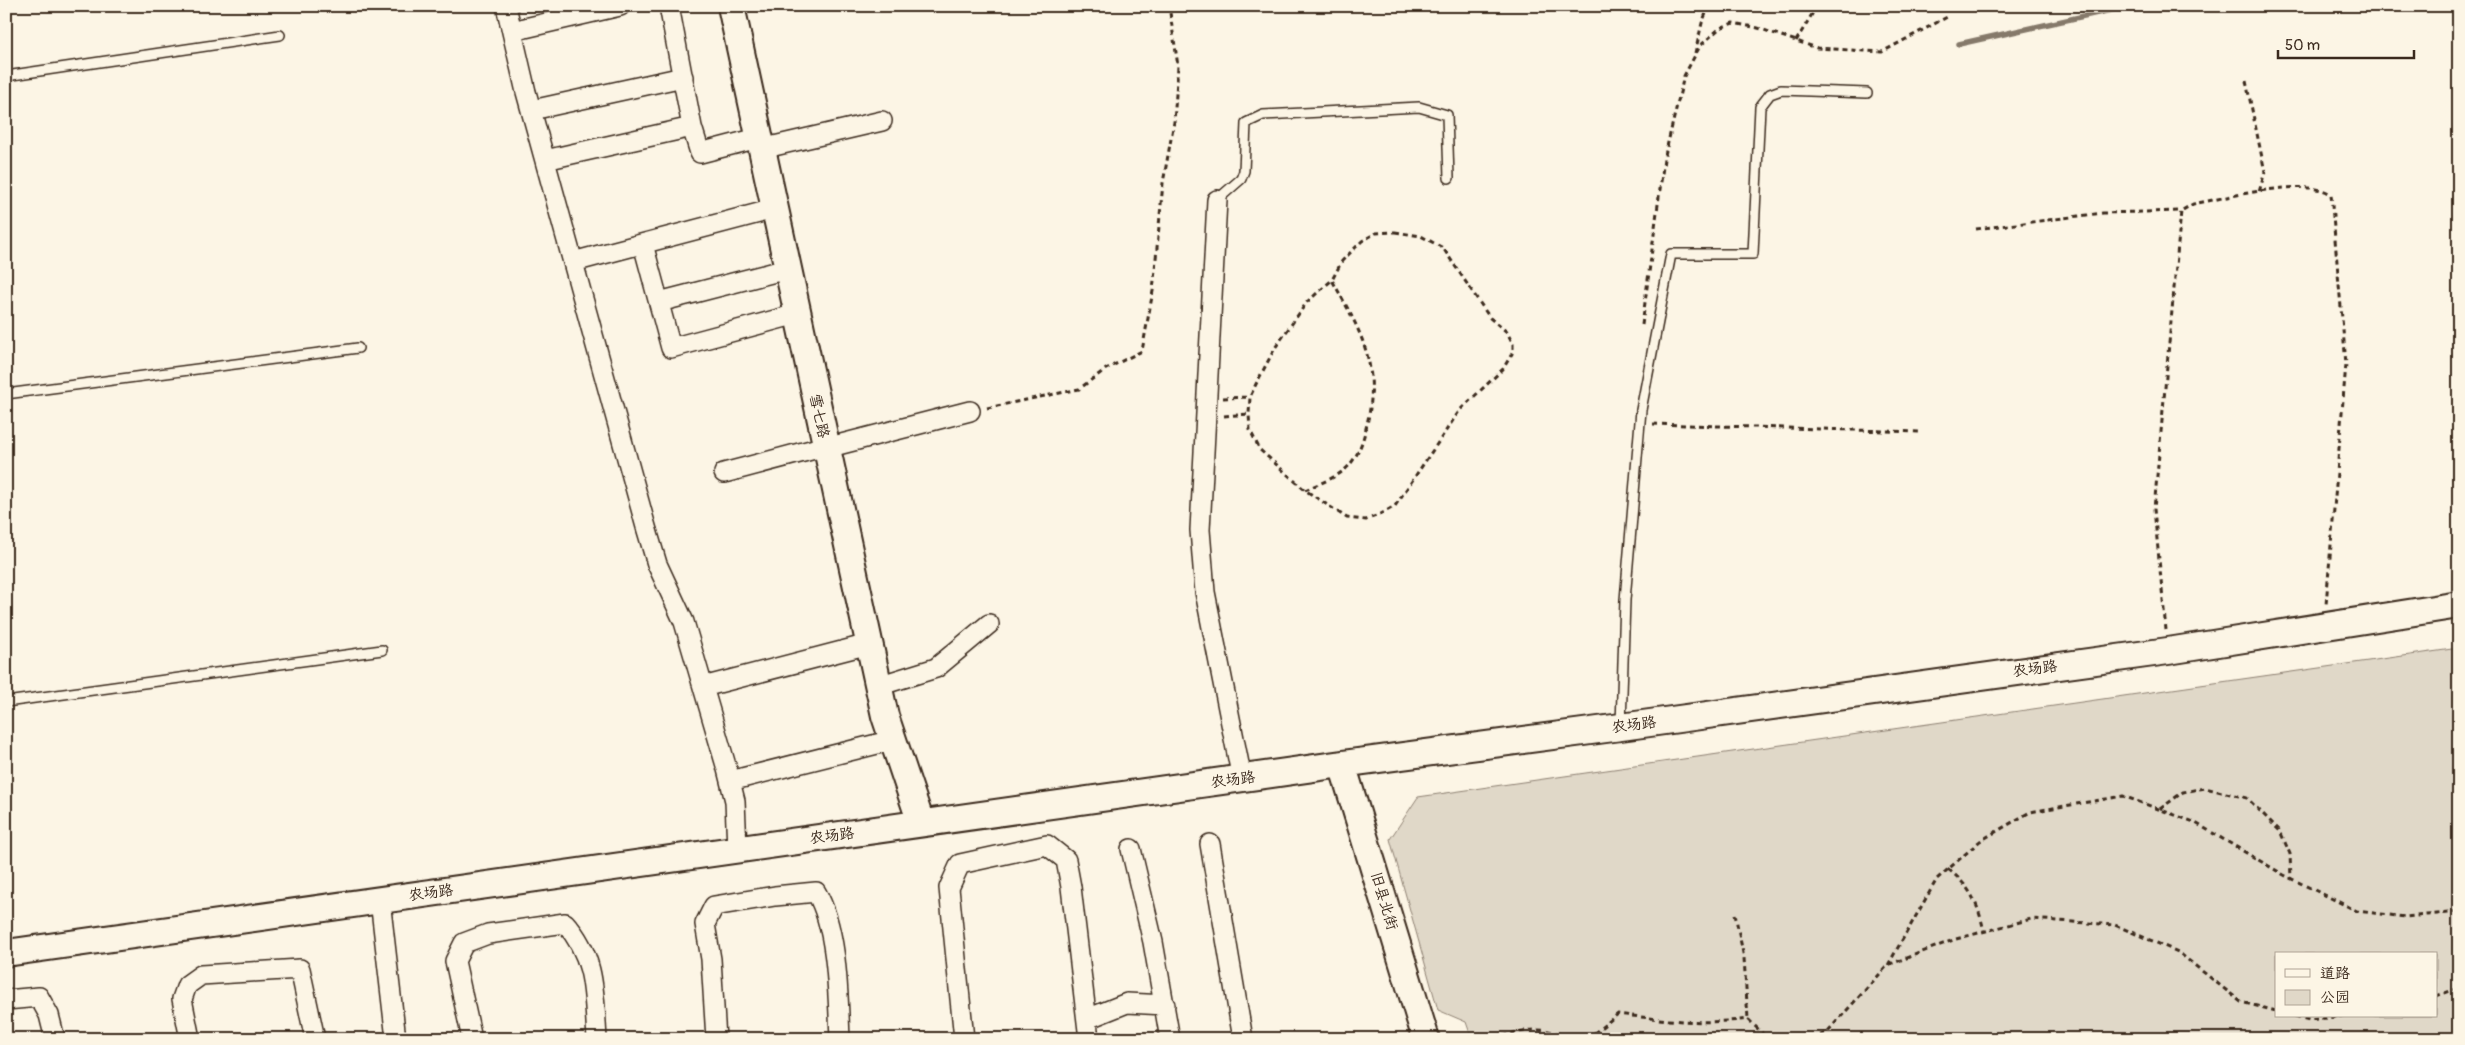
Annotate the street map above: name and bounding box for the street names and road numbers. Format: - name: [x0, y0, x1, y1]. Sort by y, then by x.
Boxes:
- street label: 雪七路: [805, 392, 833, 440]
- street label: 农场路: [2011, 656, 2059, 682]
- street label: 农场路: [1610, 712, 1658, 738]
- street label: 农场路: [1209, 767, 1257, 793]
- street label: 农场路: [808, 823, 856, 849]
- street label: 旧县北街: [1366, 870, 1402, 932]
- street label: 农场路: [407, 880, 455, 906]

